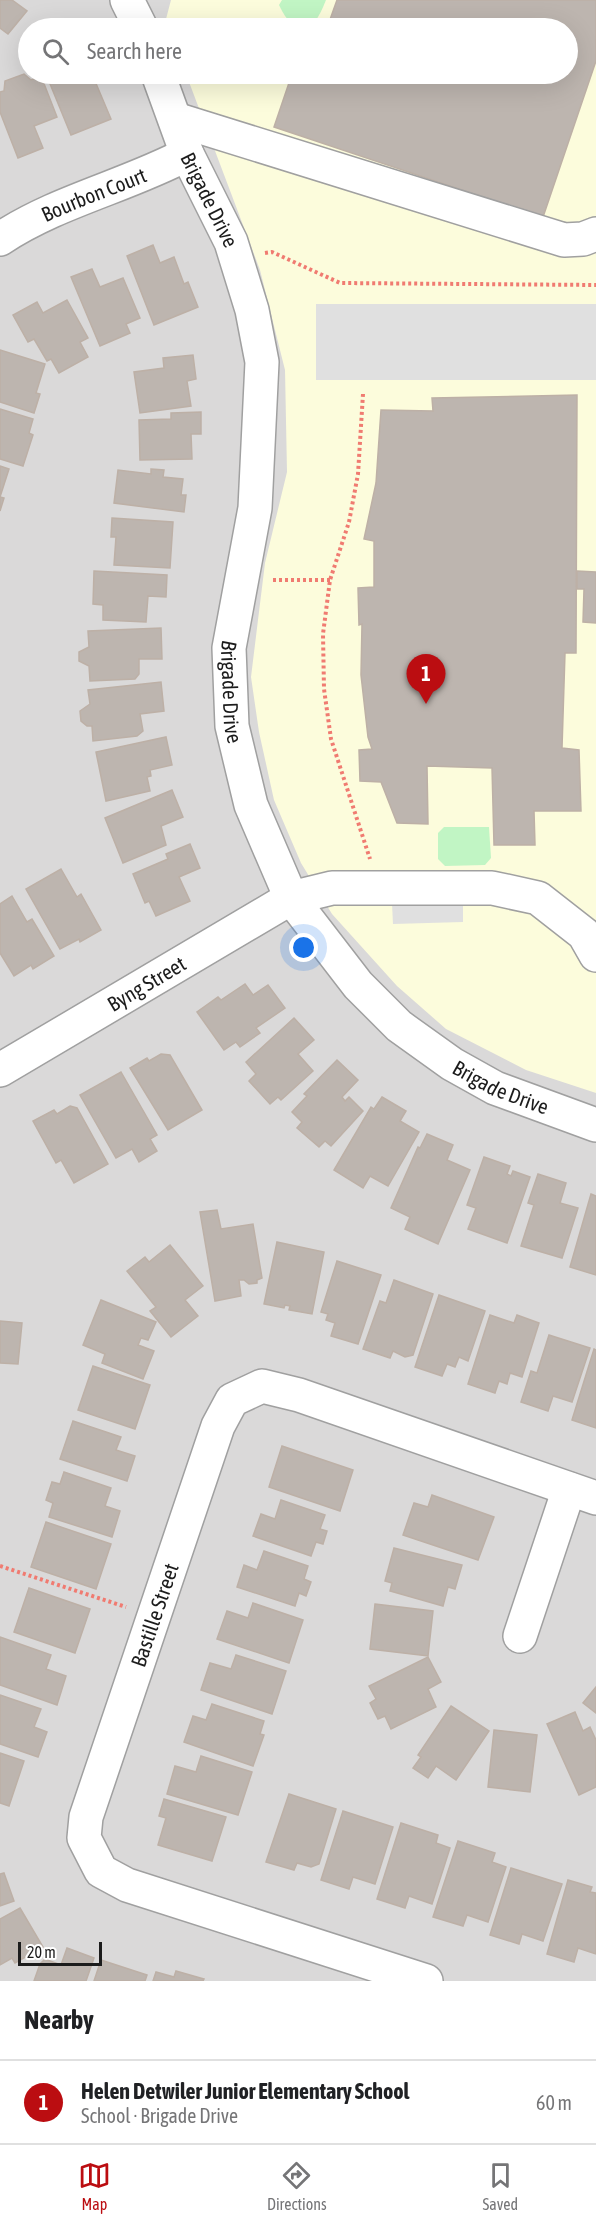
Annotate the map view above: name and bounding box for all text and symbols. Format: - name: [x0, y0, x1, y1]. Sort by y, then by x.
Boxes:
- search box: [18, 18, 578, 84]
- icon: search: [39, 35, 72, 68]
- text: Search here: [87, 38, 182, 64]
- street label: Brigade Drive: [176, 148, 243, 251]
- street label: Bourbon Court: [37, 162, 150, 226]
- street label: Brigade Drive: [217, 638, 248, 745]
- pin: 1: [406, 654, 446, 704]
- your location: [289, 933, 318, 962]
- street label: Byng Street: [103, 951, 190, 1016]
- street label: Brigade Drive: [449, 1055, 552, 1119]
- street label: Bastille Street: [126, 1560, 183, 1670]
- scale bar: [18, 1939, 102, 1966]
- text: 20 m: [27, 1943, 56, 1961]
- text: Nearby: [24, 2005, 94, 2035]
- text: Helen Detwiler Junior Elementary School: [81, 2078, 409, 2104]
- text: 1: [39, 2091, 48, 2114]
- text: 60 m: [536, 2091, 572, 2114]
- text: School · Brigade Drive: [81, 2104, 238, 2127]
- tab: Map: [78, 2159, 111, 2213]
- tab: Directions: [267, 2159, 327, 2213]
- tab: Saved: [483, 2159, 518, 2213]

